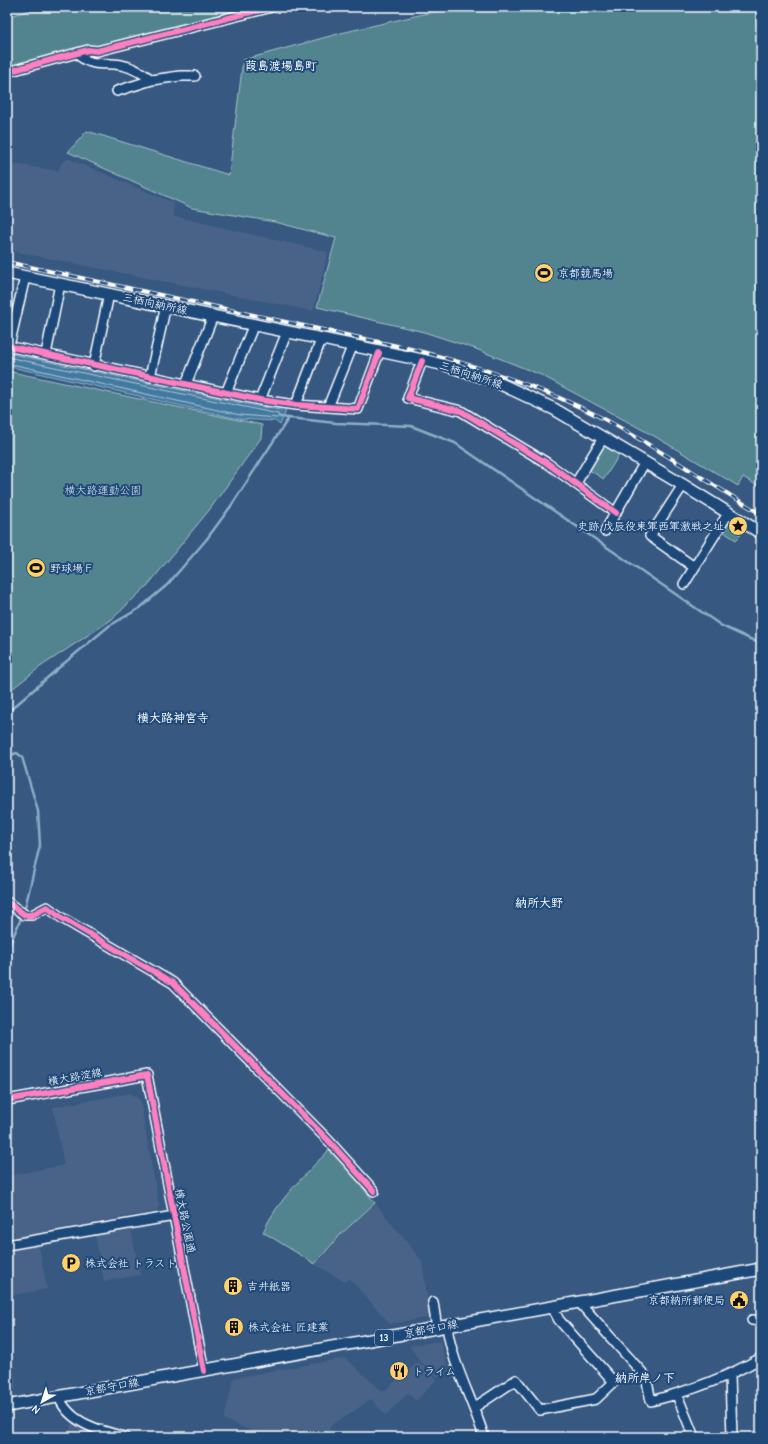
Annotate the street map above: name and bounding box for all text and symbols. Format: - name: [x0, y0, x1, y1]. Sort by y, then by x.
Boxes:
- district label: 葭島渡場島町: [245, 59, 317, 73]
- sports icon: 京都競馬場: [533, 262, 555, 284]
- place label: 京都競馬場: [558, 267, 613, 280]
- street label: 三栖向納所線: [121, 291, 189, 317]
- street label: 三栖向納所線: [438, 359, 504, 391]
- park label: 横大路運動公園: [65, 484, 142, 497]
- place icon: 史跡 戊辰役東軍西軍激戦之址: [727, 515, 749, 537]
- place label: 史跡 戊辰役東軍西軍激戦之址: [577, 520, 724, 533]
- sports icon: 野球場Ｆ: [25, 557, 47, 579]
- place label: 野球場Ｆ: [50, 562, 94, 575]
- district label: 横大路神宮寺: [137, 711, 209, 725]
- district label: 納所大野: [515, 896, 563, 910]
- street label: 横大路淀線: [47, 1066, 103, 1088]
- street label: 横大路公園通: [172, 1187, 198, 1255]
- parking icon: 株式会社 トラスト: [60, 1252, 82, 1274]
- place label: 株式会社 トラスト: [85, 1257, 177, 1270]
- building icon: 吉井紙器: [222, 1275, 244, 1297]
- place label: 吉井紙器: [247, 1280, 291, 1293]
- public building icon: 京都納所郵便局: [728, 1289, 750, 1311]
- place label: 京都納所郵便局: [648, 1294, 725, 1307]
- building icon: 株式会社 匠建業: [223, 1316, 245, 1338]
- street label: 京都守口線: [403, 1317, 459, 1341]
- place label: 株式会社 匠建業: [248, 1321, 329, 1334]
- road number: 13: [375, 1330, 393, 1346]
- restaurant icon: トライム: [388, 1360, 410, 1382]
- place label: トライム: [413, 1365, 456, 1378]
- district label: 納所岸ノ下: [615, 1371, 675, 1385]
- street label: 京都守口線: [84, 1376, 140, 1398]
- north arrow: [22, 1382, 62, 1422]
- text: N: [29, 1402, 43, 1417]

